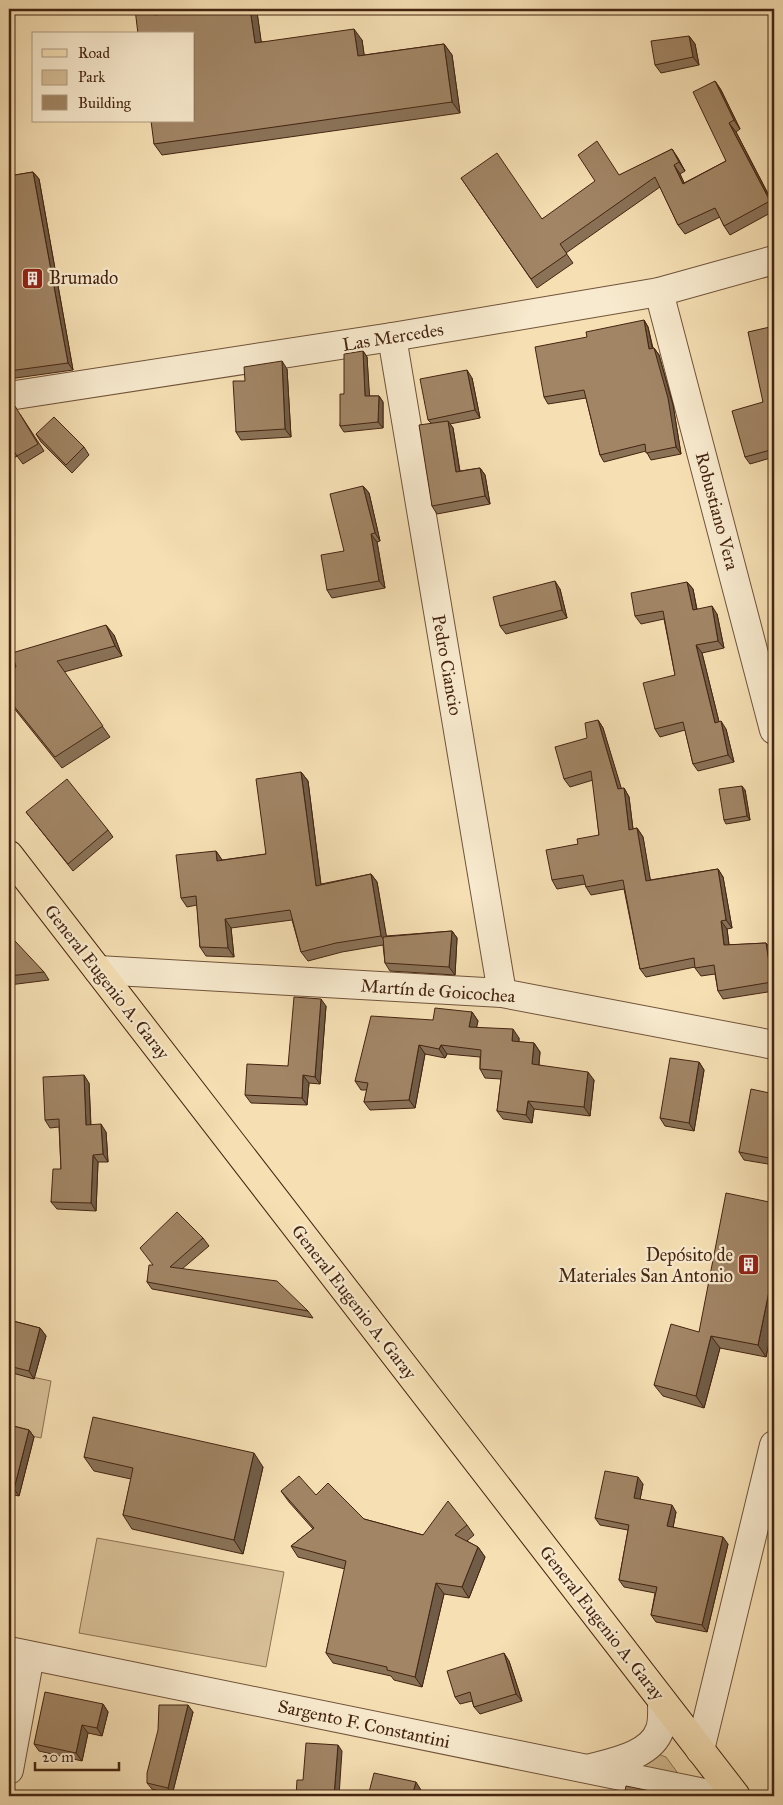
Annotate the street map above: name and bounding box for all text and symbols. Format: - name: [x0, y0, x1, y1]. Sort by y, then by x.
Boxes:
- legend: [32, 32, 195, 122]
- text: Road: [78, 44, 110, 62]
- text: Park: [78, 68, 105, 86]
- text: Building: [78, 94, 132, 112]
- building icon: Brumado: [21, 266, 45, 290]
- place label: Brumado: [49, 267, 118, 289]
- street label: Las Mercedes: [341, 318, 445, 356]
- street label: Robustiano Vera: [691, 450, 743, 573]
- street label: Pedro Ciancio: [427, 613, 467, 717]
- street label: General Eugenio A. Garay: [39, 900, 175, 1065]
- street label: Martín de Goicochea: [360, 975, 516, 1007]
- street label: General Eugenio A. Garay: [286, 1220, 422, 1385]
- place label: Depósito de Materiales San Antonio: [558, 1244, 733, 1287]
- building icon: Depósito de Materiales San Antonio: [737, 1253, 761, 1277]
- street label: General Eugenio A. Garay: [534, 1541, 670, 1706]
- street label: Sargento F. Constantini: [276, 1695, 452, 1754]
- scale bar: [35, 1740, 119, 1772]
- text: 20 m: [42, 1748, 74, 1766]

